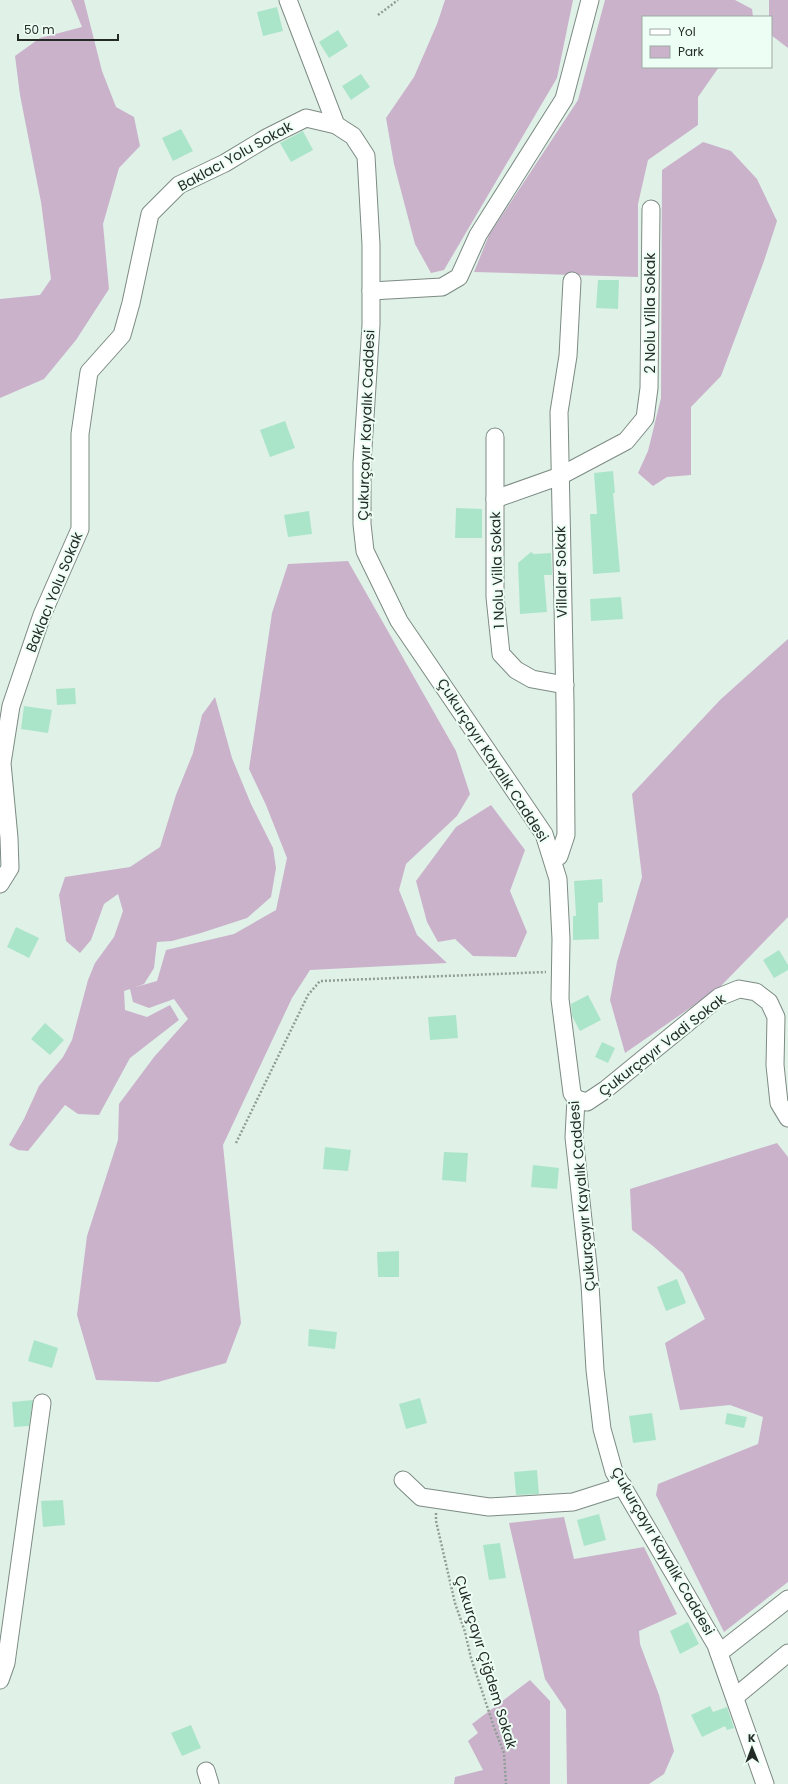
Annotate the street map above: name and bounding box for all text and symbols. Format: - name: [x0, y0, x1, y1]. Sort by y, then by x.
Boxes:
- scale bar: [18, 16, 118, 42]
- legend: [642, 16, 772, 68]
- text: 50 m: [24, 21, 55, 38]
- text: Yol: [678, 23, 696, 40]
- text: Park: [678, 43, 705, 60]
- street label: Baklacı Yolu Sokak: [174, 116, 297, 196]
- street label: 2 Nolu Villa Sokak: [640, 252, 660, 373]
- street label: Çukurçayır Kayalık Caddesi: [353, 329, 379, 521]
- street label: 1 Nolu Villa Sokak: [485, 510, 509, 629]
- street label: Villalar Sokak: [550, 525, 572, 618]
- street label: Baklacı Yolu Sokak: [21, 528, 88, 655]
- street label: Çukurçayır Kayalık Caddesi: [433, 674, 553, 846]
- street label: Çukurçayır Vadi Sokak: [594, 989, 730, 1101]
- street label: Çukurçayır Kayalık Caddesi: [564, 1100, 600, 1292]
- street label: Çukurçayır Kayalık Caddesi: [607, 1463, 719, 1639]
- street label: Çukurçayır Çiğdem Sokak: [450, 1573, 522, 1752]
- north arrow: [732, 1728, 772, 1768]
- text: K: [748, 1730, 756, 1746]

